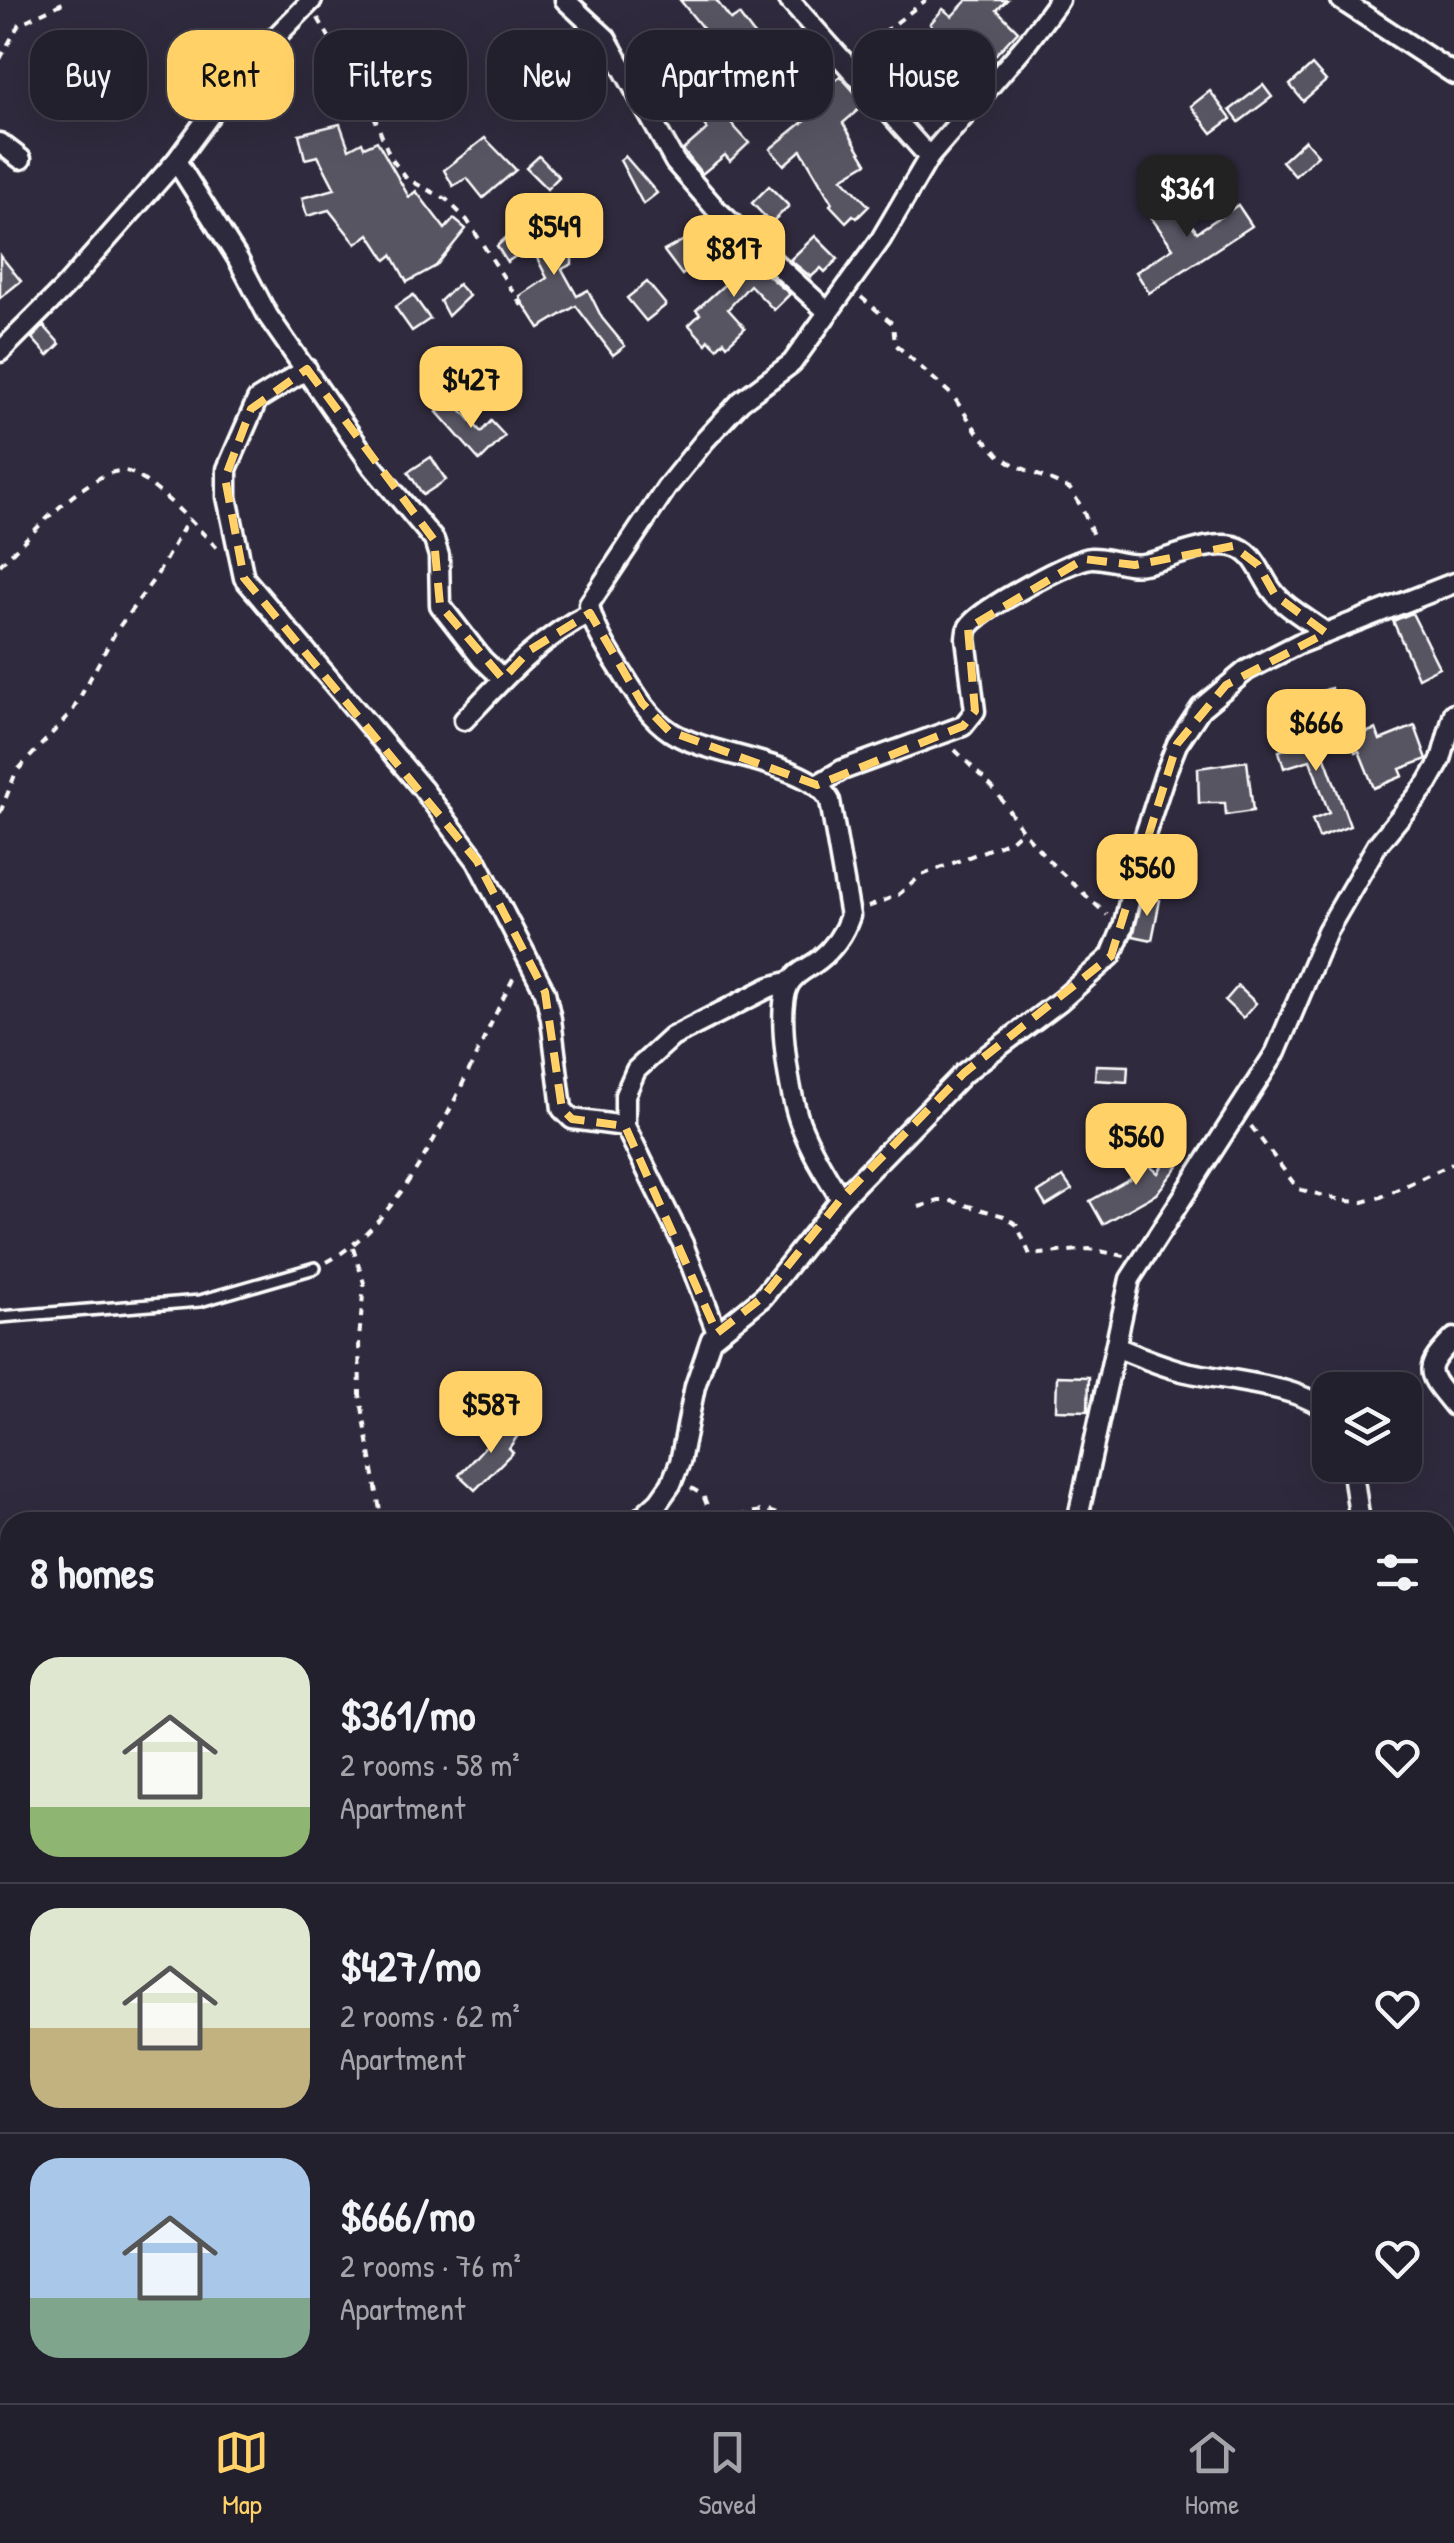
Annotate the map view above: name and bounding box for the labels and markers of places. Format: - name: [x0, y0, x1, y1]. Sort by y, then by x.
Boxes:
- pin: $361: [1128, 155, 1246, 240]
- pin: $549: [495, 193, 613, 278]
- pin: $817: [675, 215, 793, 300]
- pin: $427: [412, 346, 530, 431]
- pin: $666: [1257, 689, 1375, 774]
- pin: $560: [1088, 834, 1206, 919]
- pin: $560: [1077, 1103, 1195, 1188]
- pin: $587: [432, 1371, 550, 1456]

